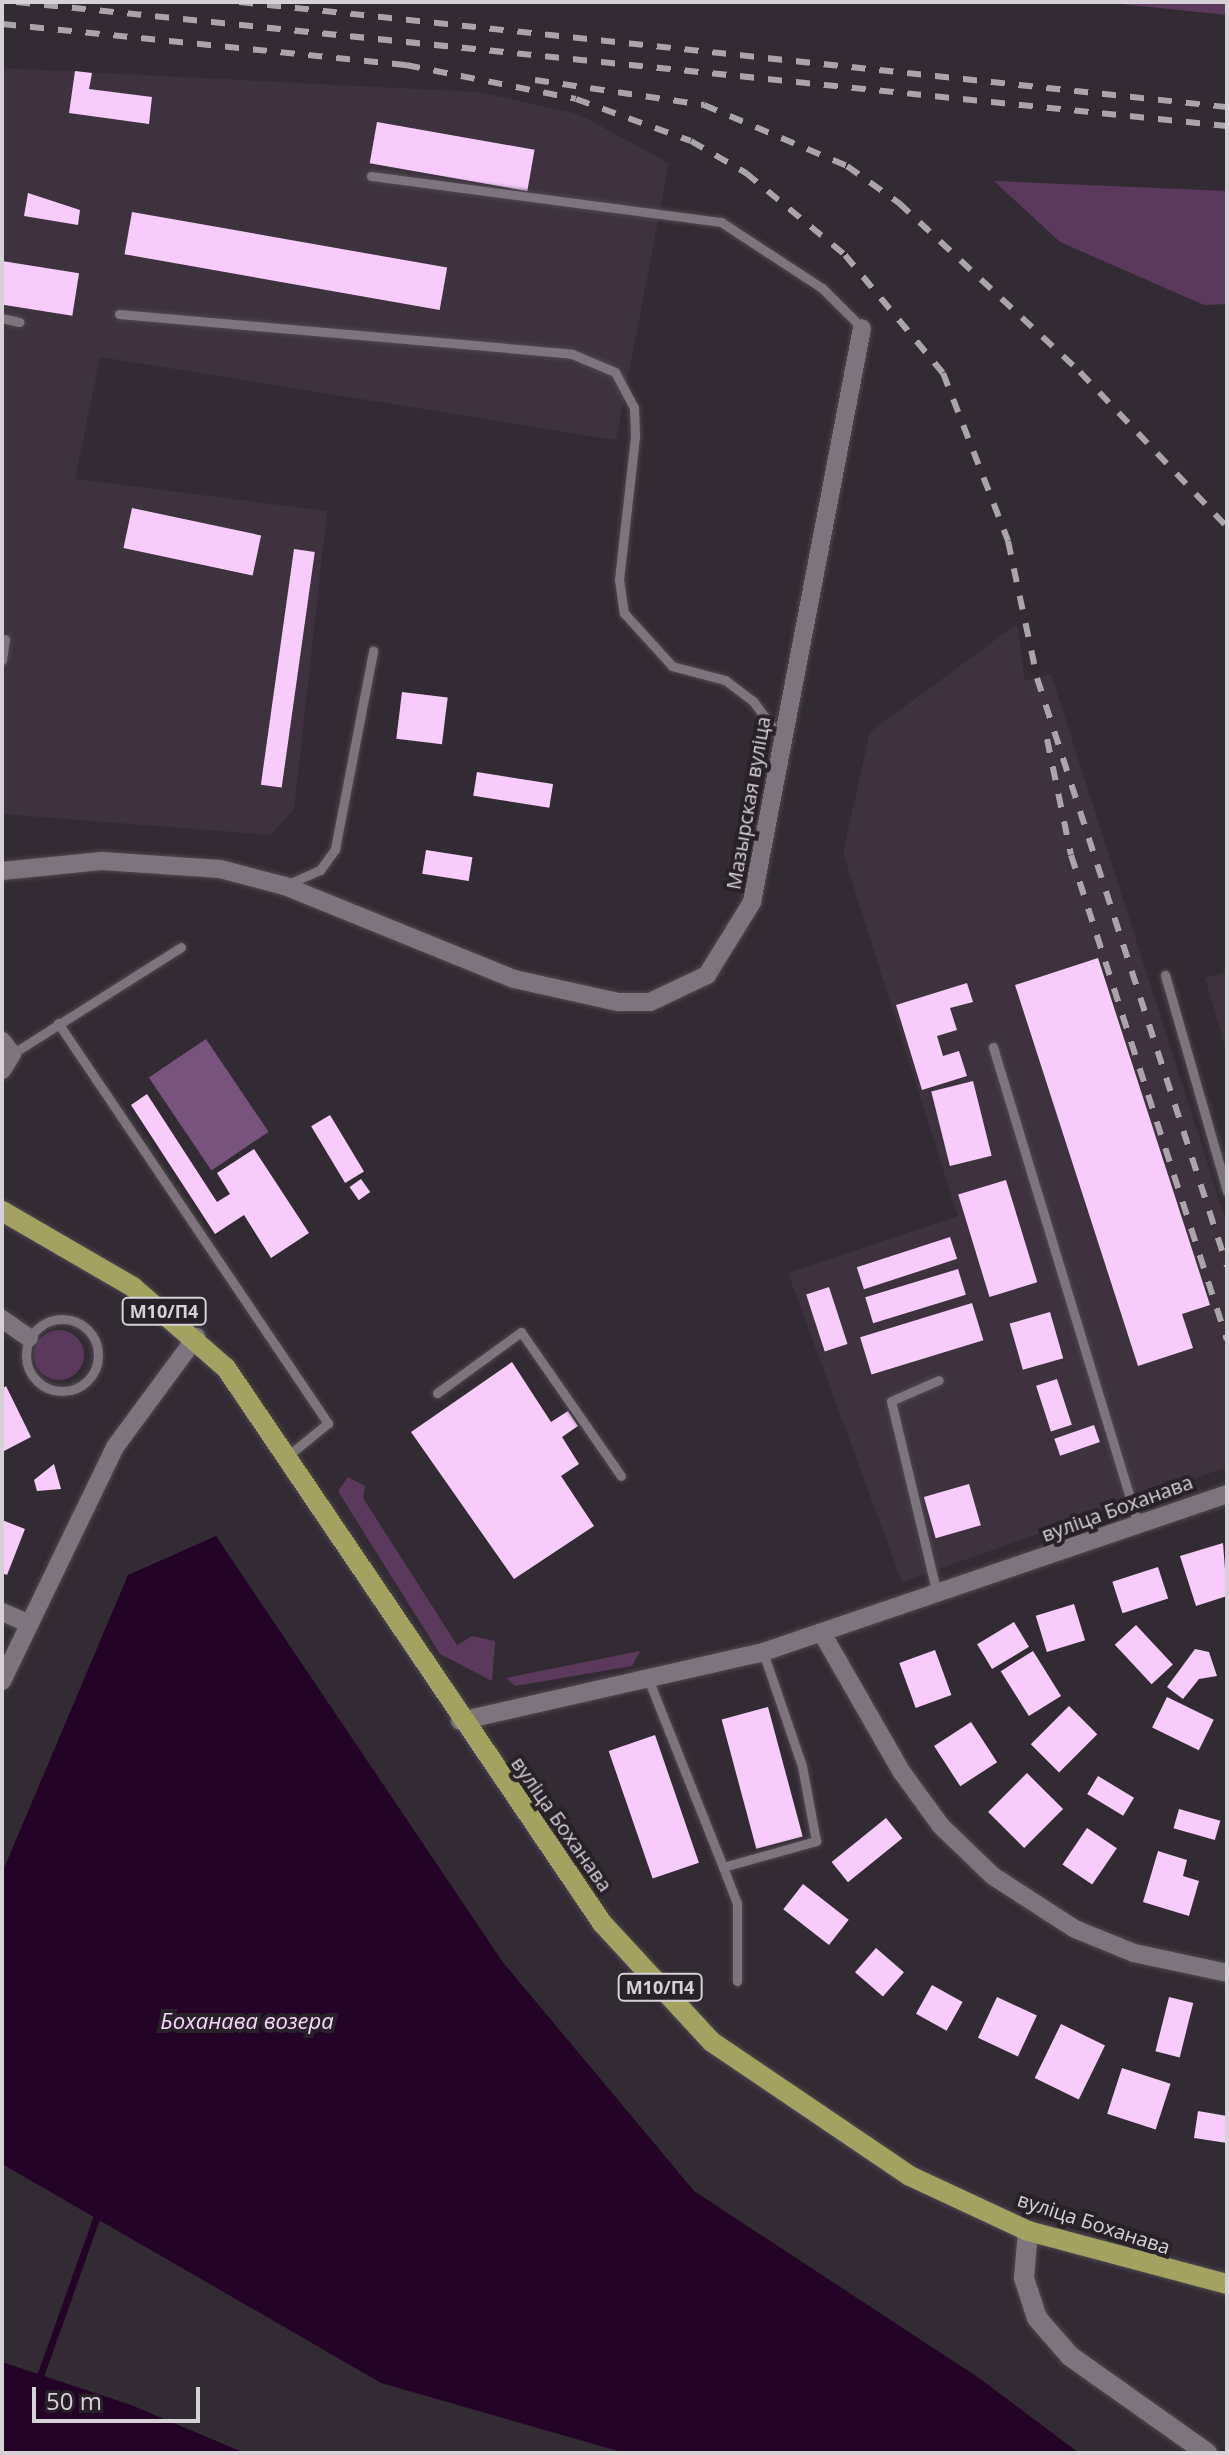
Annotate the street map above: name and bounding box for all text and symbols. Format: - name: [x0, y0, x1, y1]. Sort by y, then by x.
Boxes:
- street label: Мазырская вуліца: [721, 715, 775, 891]
- road number: М10/П4: [120, 1297, 208, 1325]
- street label: вуліца Боханава: [1038, 1470, 1196, 1546]
- street label: вуліца Боханава: [507, 1752, 617, 1896]
- road number: М10/П4: [616, 1973, 704, 2001]
- water label: Боханава возера: [160, 2008, 334, 2034]
- street label: вуліца Боханава: [1015, 2187, 1173, 2259]
- scale bar: [36, 2371, 204, 2421]
- text: 50 m: [46, 2384, 102, 2417]

